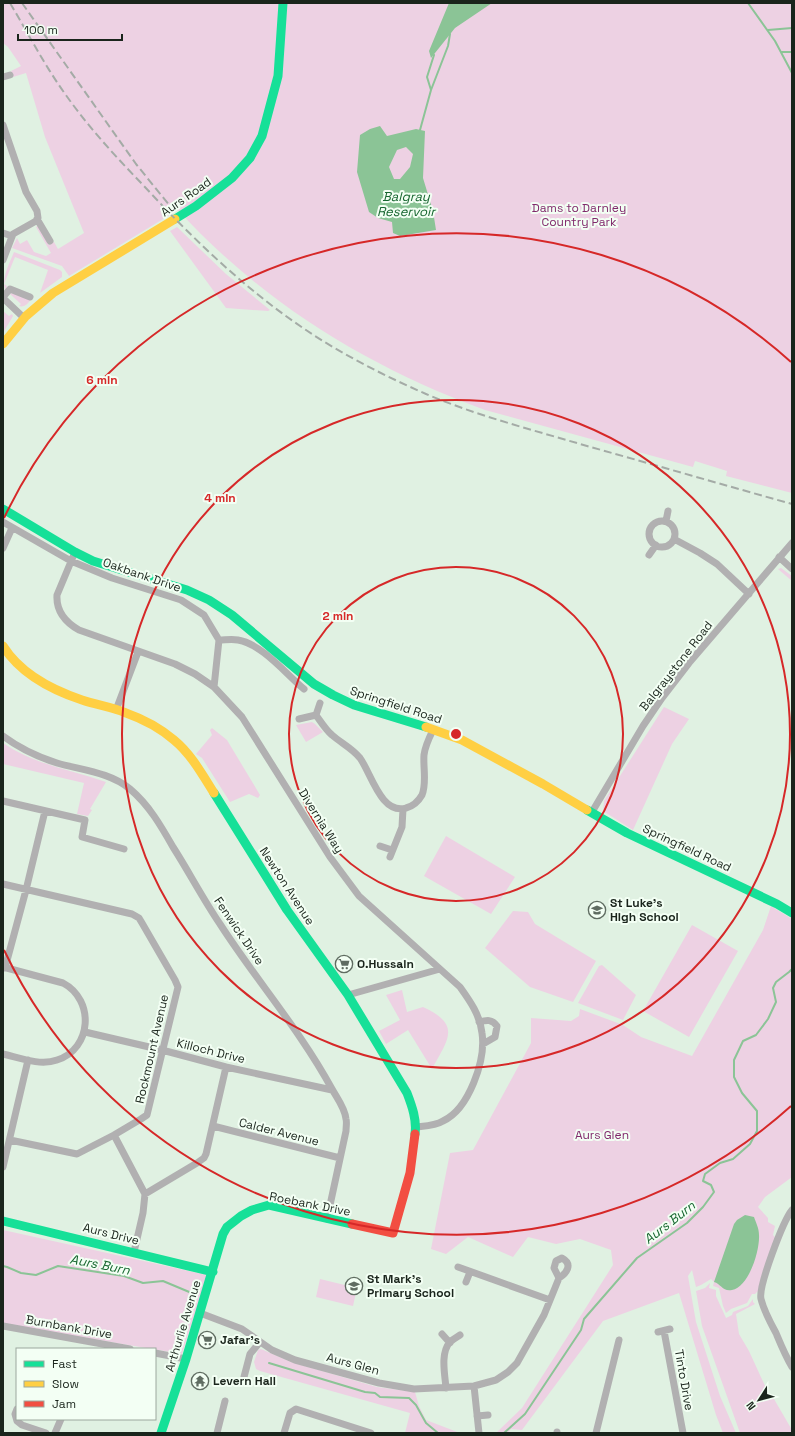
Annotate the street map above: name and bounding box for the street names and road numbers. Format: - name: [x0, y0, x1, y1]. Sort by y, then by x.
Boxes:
- street label: Aurs Road: [158, 174, 214, 220]
- street label: Oakbank Drive: [101, 554, 183, 596]
- street label: Balgraystone Road: [636, 618, 716, 714]
- street label: Springfield Road: [348, 683, 444, 727]
- street label: Divernia Way: [295, 786, 347, 856]
- street label: Springfield Road: [640, 820, 734, 876]
- street label: Newton Avenue: [256, 844, 318, 928]
- street label: Fenwick Drive: [210, 894, 268, 968]
- street label: Rockmount Avenue: [132, 993, 172, 1105]
- street label: Killoch Drive: [175, 1035, 247, 1067]
- street label: Calder Avenue: [237, 1114, 321, 1150]
- street label: Roebank Drive: [268, 1188, 352, 1220]
- street label: Aurs Drive: [81, 1219, 141, 1249]
- street label: Arthurlie Avenue: [161, 1278, 205, 1374]
- street label: Burnbank Drive: [25, 1312, 113, 1342]
- street label: Tinto Drive: [671, 1348, 697, 1412]
- street label: Aurs Glen: [325, 1349, 381, 1379]

